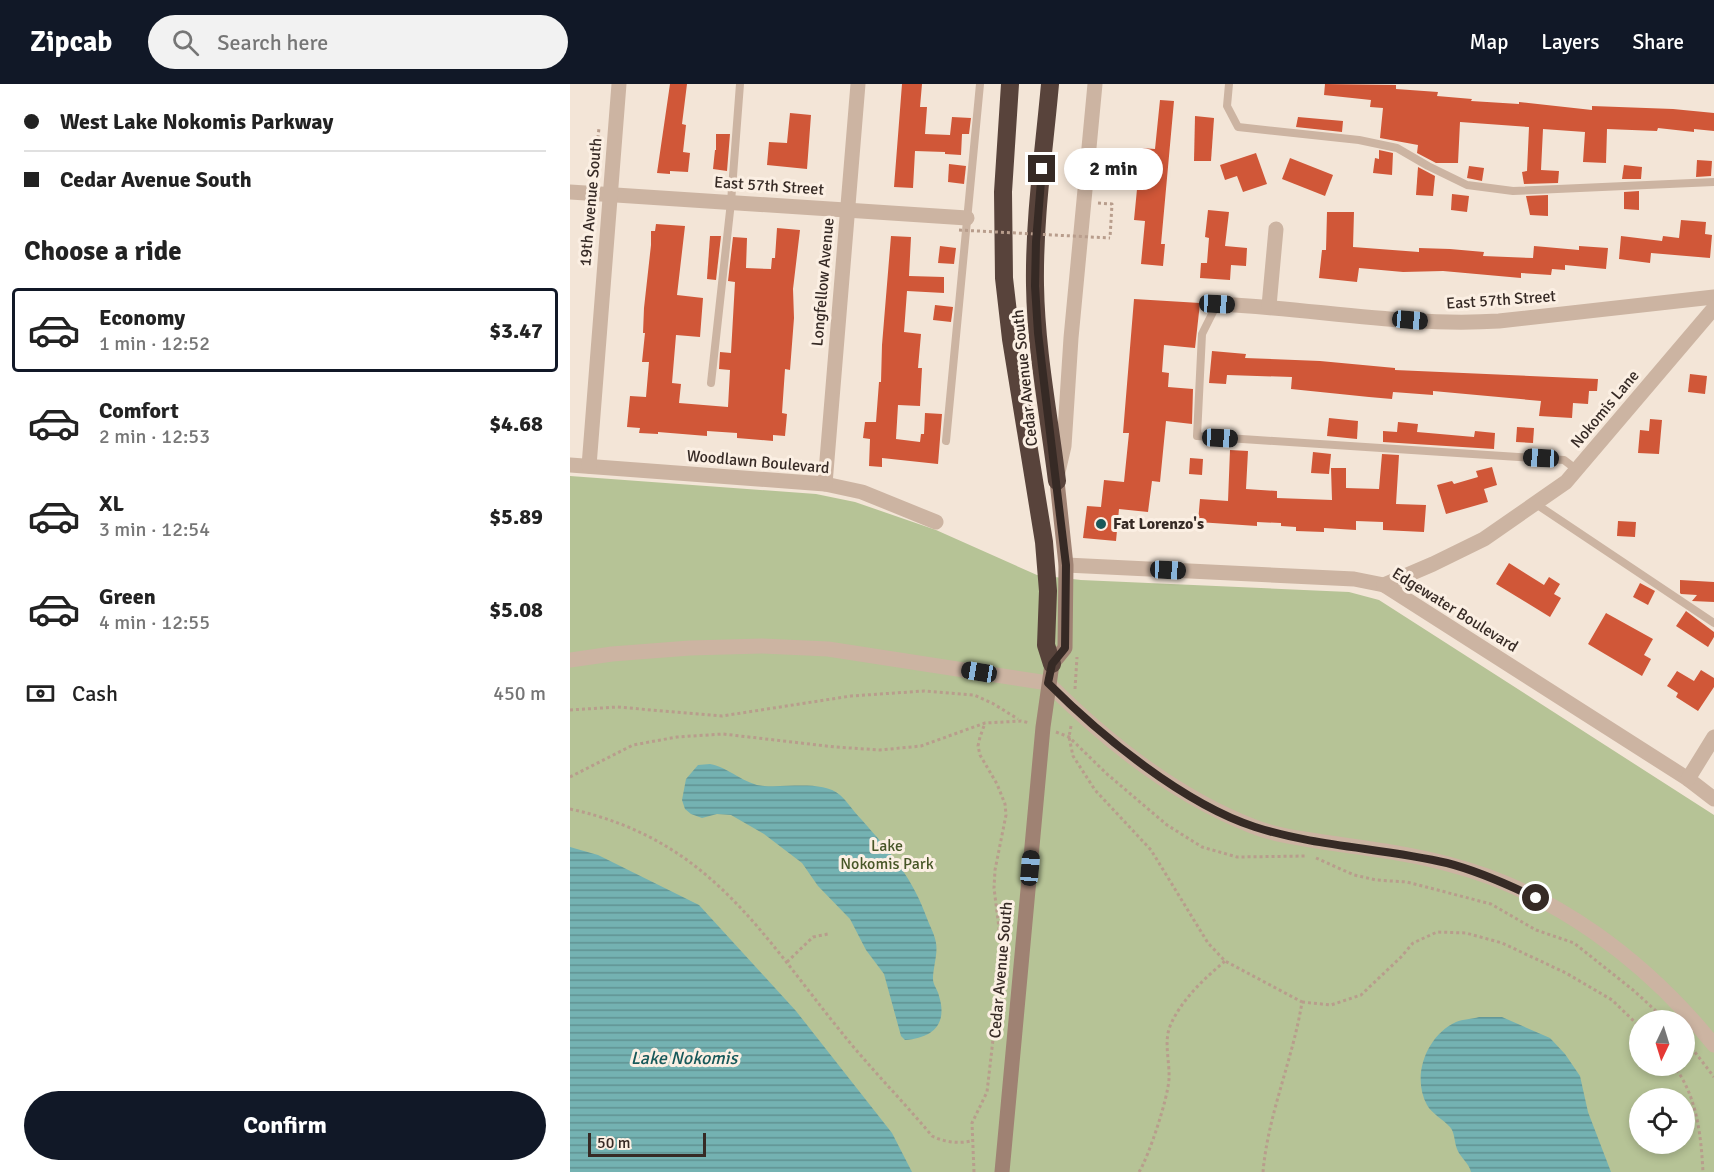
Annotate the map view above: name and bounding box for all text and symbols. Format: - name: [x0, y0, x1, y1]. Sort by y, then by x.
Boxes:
- search box: [148, 15, 568, 69]
- text: Zipcab: [30, 25, 112, 59]
- icon: search: [169, 26, 202, 59]
- text: Search here: [217, 29, 328, 56]
- text: Map: [1470, 29, 1508, 55]
- text: Layers: [1541, 29, 1599, 55]
- text: Share: [1632, 29, 1684, 55]
- text: West Lake Nokomis Parkway: [60, 108, 333, 135]
- street label: 19th Avenue South: [575, 137, 607, 267]
- callout: 2 min: [1063, 148, 1162, 190]
- route end: [1028, 155, 1055, 182]
- text: 2 min: [1089, 156, 1138, 181]
- text: Cedar Avenue South: [60, 166, 252, 193]
- street label: East 57th Street: [713, 172, 825, 200]
- street label: Longfellow Avenue: [807, 217, 839, 347]
- text: Choose a ride: [24, 235, 182, 268]
- street label: East 57th Street: [1445, 286, 1557, 314]
- car: [1199, 294, 1235, 314]
- icon: car: [27, 303, 81, 357]
- text: Economy: [99, 304, 185, 331]
- street label: Cedar Avenue South: [1008, 309, 1042, 447]
- car: [1391, 309, 1429, 331]
- text: $3.47: [489, 317, 543, 344]
- text: 1 min · 12:52: [99, 331, 210, 356]
- street label: Nokomis Lane: [1567, 366, 1643, 452]
- icon: car: [27, 396, 81, 450]
- text: Comfort: [99, 397, 179, 424]
- text: $4.68: [489, 410, 543, 437]
- text: 2 min · 12:53: [99, 424, 210, 449]
- car: [1202, 428, 1238, 448]
- street label: Woodlawn Boulevard: [686, 446, 830, 478]
- car: [1523, 448, 1559, 468]
- icon: car: [27, 489, 81, 543]
- text: XL: [99, 490, 124, 517]
- text: $5.89: [489, 503, 543, 530]
- place label: Fat Lorenzo's: [1113, 514, 1204, 534]
- text: 3 min · 12:54: [99, 517, 210, 542]
- marker: Fat Lorenzo's: [1094, 517, 1108, 531]
- car: [1150, 560, 1186, 580]
- street label: Edgewater Boulevard: [1388, 563, 1522, 657]
- icon: car: [27, 582, 81, 636]
- text: Green: [99, 583, 156, 610]
- text: $5.08: [489, 596, 543, 623]
- text: 4 min · 12:55: [99, 610, 210, 635]
- car: [960, 660, 998, 684]
- icon: cash: [24, 677, 57, 710]
- text: Cash: [72, 680, 118, 707]
- text: 450 m: [493, 681, 546, 706]
- park label: Lake Nokomis Park: [840, 836, 934, 874]
- car: [1019, 849, 1041, 887]
- route start: [1522, 884, 1549, 911]
- street label: Cedar Avenue South: [985, 901, 1017, 1039]
- north arrow: [1629, 1010, 1695, 1076]
- map controls: [1629, 1010, 1695, 1154]
- water label: Lake Nokomis: [631, 1047, 739, 1069]
- button: locate: [1629, 1088, 1695, 1154]
- button: Confirm: [24, 1091, 546, 1160]
- scale bar: [588, 1130, 706, 1158]
- text: 50 m: [597, 1133, 631, 1153]

